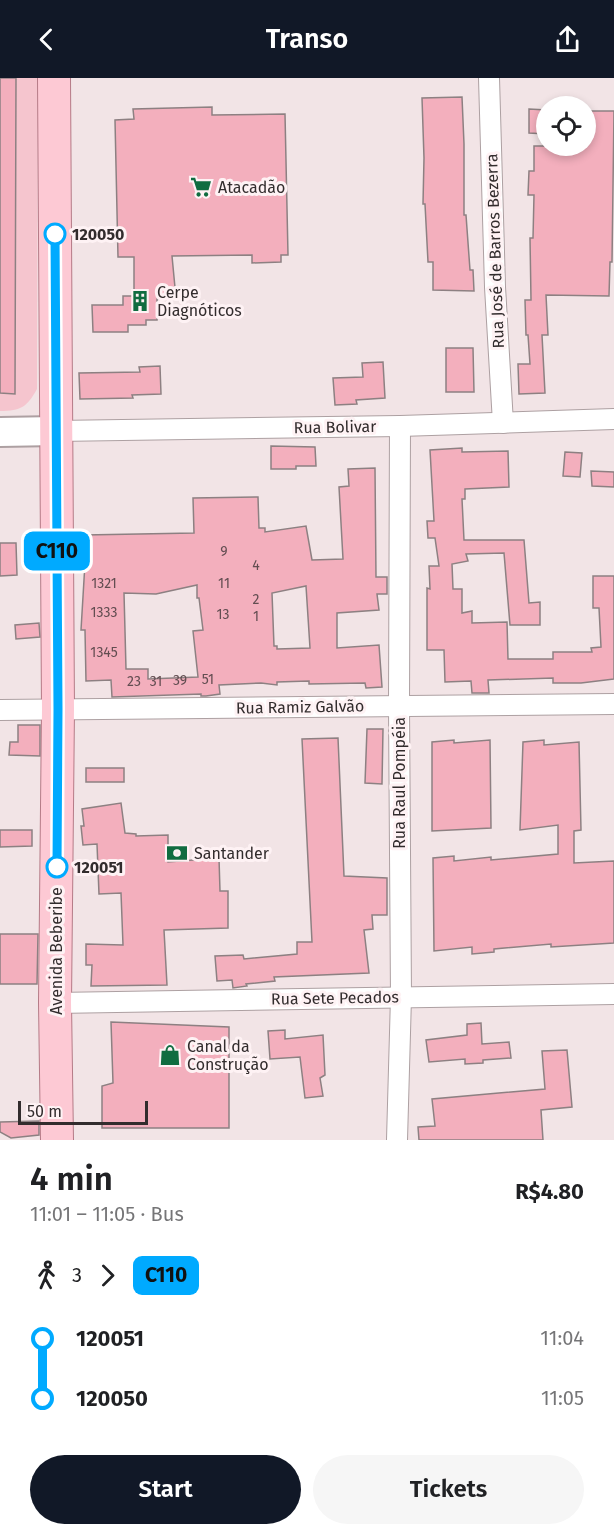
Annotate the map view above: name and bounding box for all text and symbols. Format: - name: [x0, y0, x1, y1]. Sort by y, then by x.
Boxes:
- icon: back: [30, 23, 63, 56]
- text: Transo: [266, 23, 348, 55]
- icon: share: [551, 23, 584, 56]
- map controls: [536, 96, 596, 156]
- button: locate: [536, 96, 596, 156]
- street label: Rua José de Barros Bezerra: [482, 153, 508, 349]
- supermarket icon: Atacadão: [189, 175, 213, 199]
- place label: Atacadão: [218, 178, 285, 197]
- marker: 120050: [44, 223, 66, 245]
- place label: 120050: [72, 225, 124, 244]
- place label: Cerpe Diagnóticos: [157, 283, 242, 320]
- building icon: Cerpe Diagnóticos: [128, 289, 152, 313]
- street label: Rua Bolivar: [293, 417, 377, 437]
- line badge: C110: [15, 532, 99, 570]
- text: C110: [36, 538, 78, 564]
- house number: 9: [220, 543, 228, 560]
- house number: 4: [252, 557, 260, 574]
- house number: 1321: [91, 575, 117, 592]
- house number: 11: [218, 575, 230, 592]
- house number: 2: [253, 591, 260, 608]
- house number: 1333: [90, 604, 118, 621]
- house number: 13: [216, 606, 230, 623]
- house number: 1: [253, 608, 259, 625]
- house number: 1345: [90, 644, 118, 661]
- house number: 51: [202, 671, 214, 688]
- house number: 39: [173, 672, 187, 689]
- house number: 23: [127, 673, 141, 690]
- house number: 31: [150, 673, 162, 690]
- street label: Rua Ramiz Galvão: [236, 696, 364, 718]
- street label: Rua Raul Pompéia: [390, 717, 409, 849]
- bank icon: Santander: [165, 841, 189, 865]
- place label: Santander: [194, 844, 270, 863]
- marker: 120051: [46, 856, 68, 878]
- place label: 120051: [74, 858, 124, 877]
- street label: Avenida Beberibe: [47, 887, 66, 1015]
- street label: Rua Sete Pecados: [271, 987, 399, 1009]
- place label: Canal da Construção: [187, 1037, 269, 1075]
- shop icon: Canal da Construção: [158, 1043, 182, 1067]
- scale bar: [18, 1098, 148, 1126]
- text: 50 m: [27, 1102, 62, 1121]
- text: 4 min: [30, 1159, 113, 1199]
- text: R$4.80: [515, 1178, 584, 1205]
- text: 11:01 – 11:05 · Bus: [30, 1202, 184, 1226]
- icon: walk: [30, 1259, 63, 1292]
- icon: forward: [91, 1259, 124, 1292]
- text: C110: [145, 1262, 187, 1288]
- text: 3: [72, 1263, 82, 1287]
- text: 120051: [76, 1325, 144, 1352]
- text: 11:04: [540, 1326, 584, 1350]
- text: 120050: [76, 1385, 148, 1412]
- text: 11:05: [541, 1386, 584, 1410]
- button: Start: [30, 1455, 301, 1524]
- button: Tickets: [313, 1455, 584, 1524]

